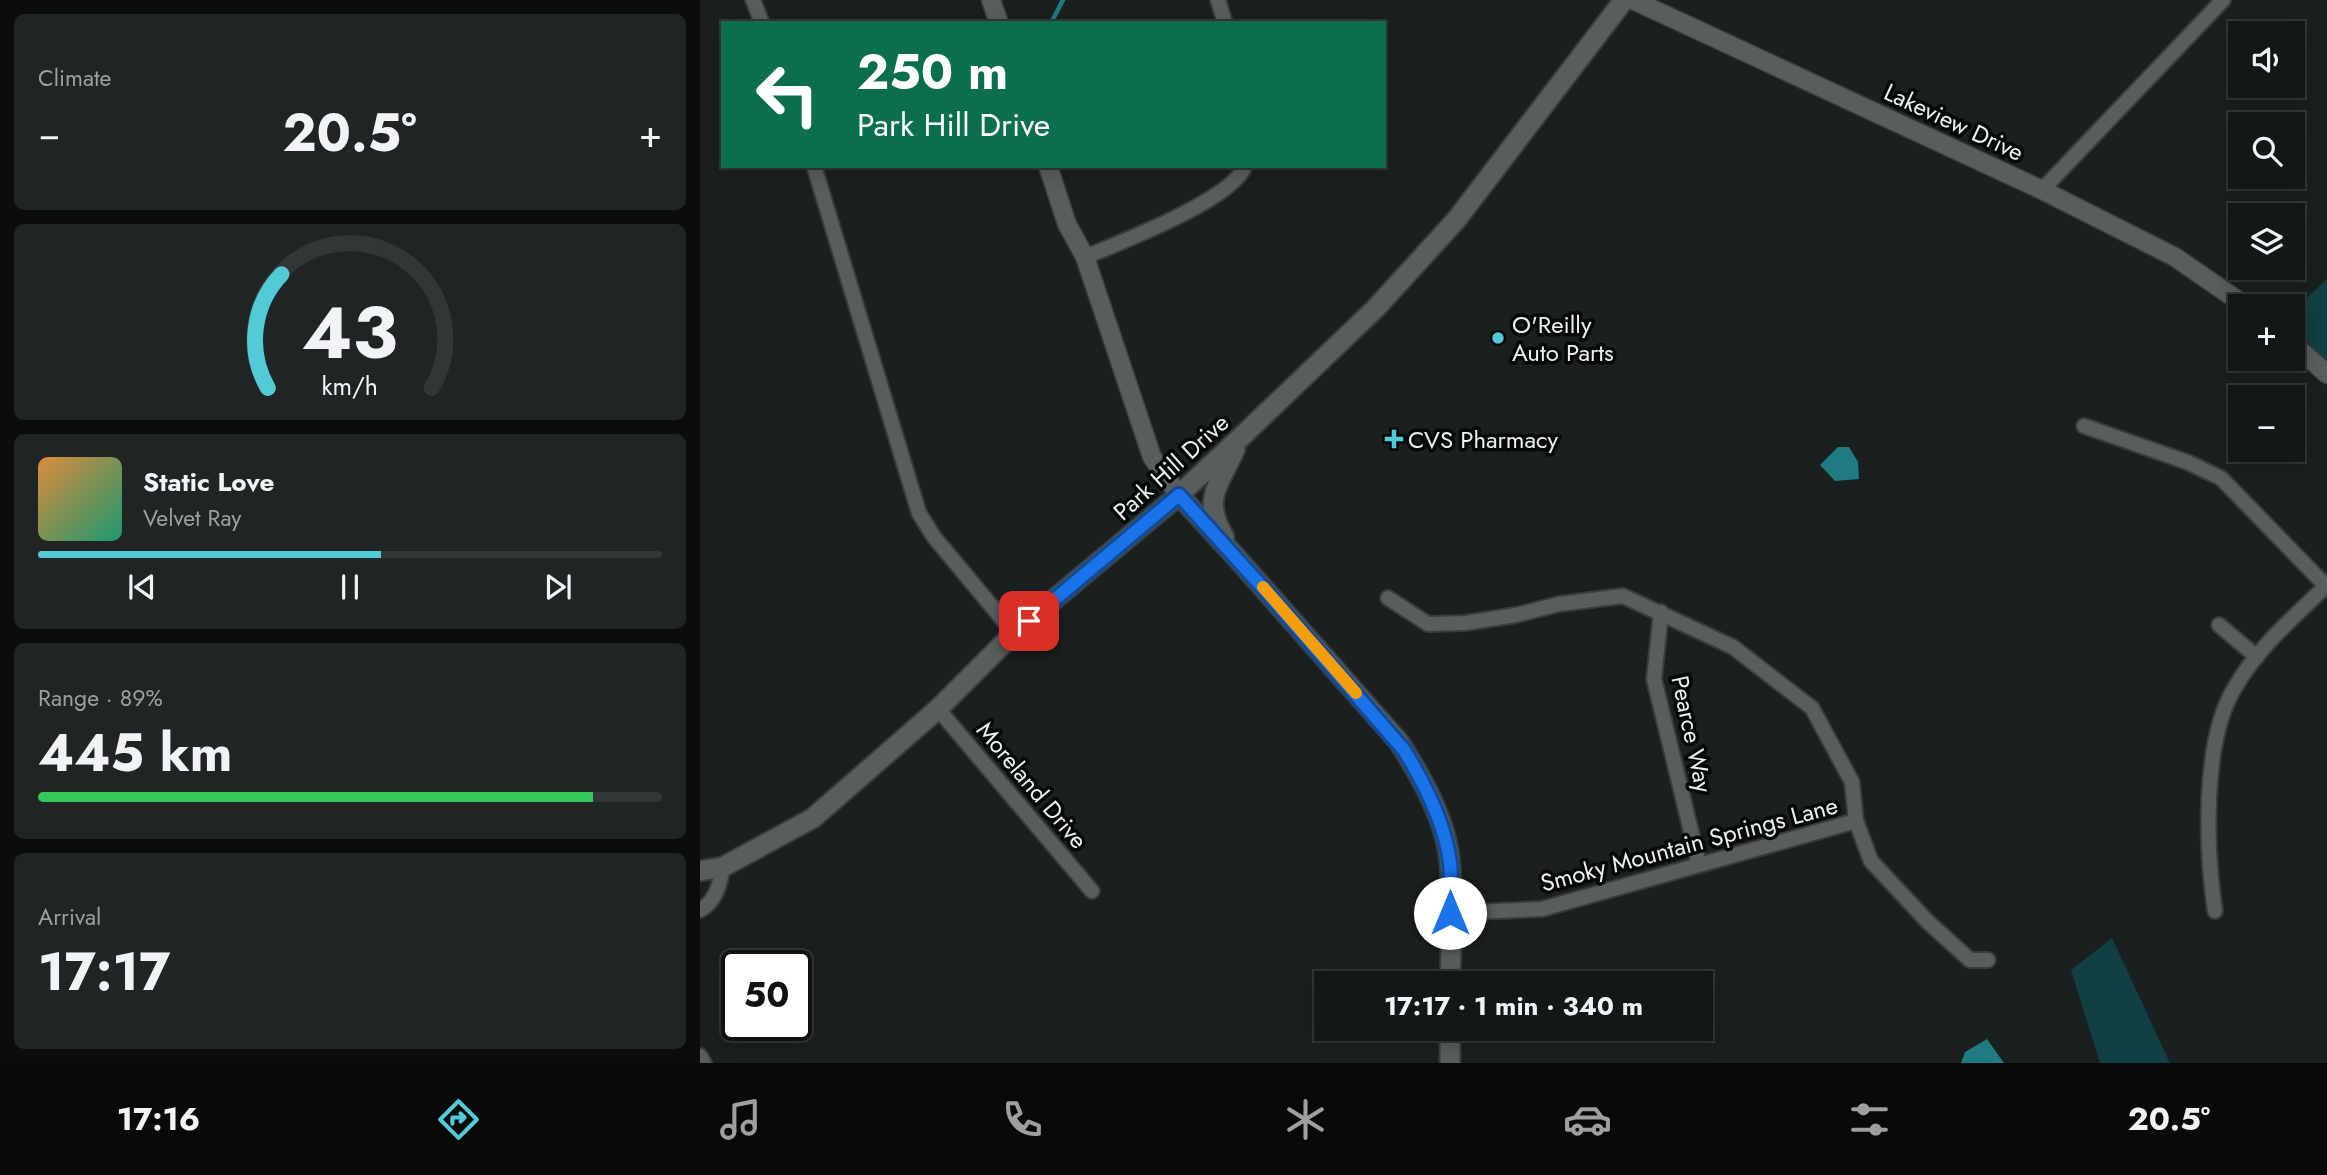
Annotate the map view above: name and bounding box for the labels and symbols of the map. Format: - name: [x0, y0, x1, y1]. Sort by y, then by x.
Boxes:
- street label: Lakeview Drive: [1879, 74, 2029, 170]
- place label: O'Reilly Auto Parts: [1512, 307, 1614, 370]
- marker: O'Reilly Auto Parts: [1490, 330, 1506, 346]
- street label: Park Hill Drive: [1105, 405, 1237, 529]
- place label: CVS Pharmacy: [1408, 422, 1559, 457]
- marker: CVS Pharmacy: [1386, 431, 1402, 447]
- pin: [999, 591, 1059, 651]
- street label: Pearce Way: [1663, 672, 1722, 796]
- street label: Moreland Drive: [968, 714, 1096, 856]
- street label: Smoky Mountain Springs Lane: [1536, 787, 1842, 901]
- position arrow: [1413, 876, 1487, 950]
- speed limit sign: 50: [721, 950, 812, 1041]

